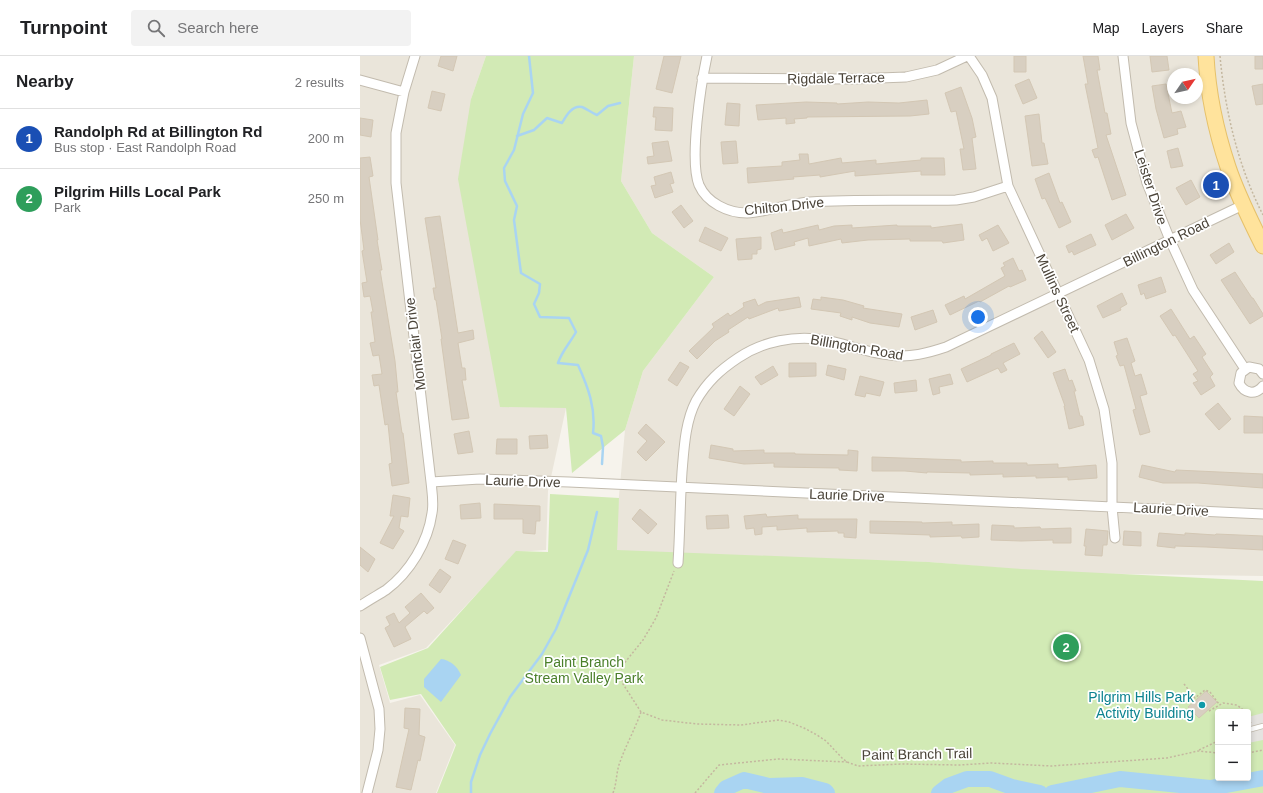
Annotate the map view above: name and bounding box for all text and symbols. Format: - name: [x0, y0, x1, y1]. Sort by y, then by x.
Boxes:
- search box: [131, 10, 411, 46]
- text: Turnpoint: [20, 17, 107, 38]
- icon: search: [145, 17, 167, 39]
- text: Search here: [177, 19, 259, 36]
- text: Map: [1092, 20, 1120, 36]
- text: Layers: [1142, 20, 1184, 36]
- text: Share: [1206, 20, 1243, 36]
- north arrow: [1167, 68, 1203, 104]
- street label: Rigdale Terrace: [787, 69, 885, 87]
- text: Nearby: [16, 72, 74, 91]
- text: 2 results: [295, 75, 344, 90]
- text: Randolph Rd at Billington Rd: [54, 123, 262, 140]
- text: 1: [25, 131, 33, 146]
- text: 200 m: [308, 131, 344, 146]
- text: Bus stop · East Randolph Road: [54, 140, 236, 155]
- street label: Leister Drive: [1131, 147, 1171, 227]
- pin: 1: [1203, 170, 1229, 200]
- text: Pilgrim Hills Local Park: [54, 183, 221, 200]
- text: 2: [25, 191, 33, 206]
- text: 250 m: [308, 191, 344, 206]
- street label: Chilton Drive: [743, 194, 825, 218]
- text: Park: [54, 200, 81, 215]
- street label: Billington Road: [1120, 214, 1212, 270]
- street label: Mullins Street: [1033, 251, 1083, 335]
- street label: Montclair Drive: [401, 296, 429, 391]
- your location: [968, 307, 988, 327]
- street label: Billington Road: [809, 331, 905, 363]
- street label: Laurie Drive: [485, 472, 561, 490]
- street label: Laurie Drive: [809, 486, 885, 504]
- street label: Laurie Drive: [1133, 499, 1209, 519]
- pin: 2: [1053, 632, 1079, 662]
- park label: Paint Branch Stream Valley Park: [525, 654, 644, 686]
- place label: Pilgrim Hills Park Activity Building: [1088, 689, 1195, 721]
- marker: Pilgrim Hills Park Activity Building: [1197, 700, 1207, 710]
- map controls: [1215, 709, 1251, 781]
- button: +: [1215, 709, 1251, 745]
- street label: Paint Branch Trail: [862, 745, 972, 763]
- button: −: [1215, 745, 1251, 781]

